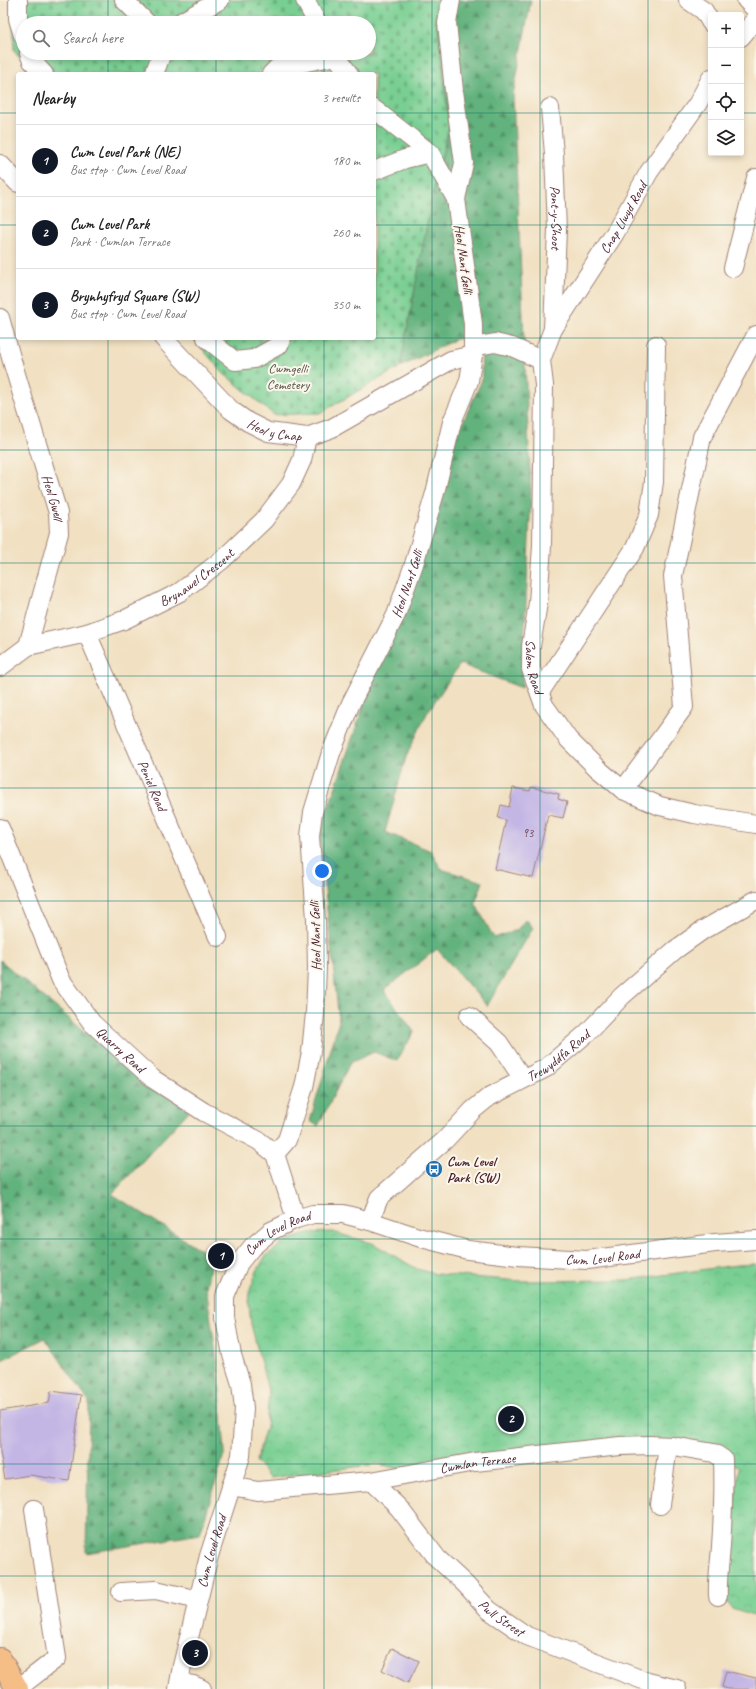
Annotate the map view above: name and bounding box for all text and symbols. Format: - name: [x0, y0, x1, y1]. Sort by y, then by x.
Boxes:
- map controls: [708, 12, 744, 156]
- button: +: [708, 12, 744, 48]
- search box: [16, 16, 376, 60]
- icon: search: [30, 27, 52, 49]
- text: Search here: [62, 29, 123, 48]
- button: −: [708, 48, 744, 84]
- button: locate: [708, 84, 744, 120]
- text: Nearby: [32, 88, 75, 109]
- text: 3 results: [322, 90, 360, 106]
- button: layers: [708, 120, 744, 156]
- text: Cwm Level Park (NE): [70, 143, 180, 162]
- text: 1: [42, 153, 48, 169]
- text: 180 m: [332, 153, 360, 169]
- text: Bus stop · Cwm Level Road: [70, 162, 185, 178]
- street label: Cnap Llwyd Road: [596, 177, 652, 257]
- street label: Pont-y-Shoot: [546, 185, 565, 251]
- text: Cwm Level Park: [70, 215, 149, 234]
- street label: Heol Nant Gelli: [450, 223, 477, 297]
- text: 2: [42, 225, 48, 241]
- text: 260 m: [332, 225, 360, 241]
- text: Park · Cwmlan Terrace: [70, 234, 170, 250]
- text: Brynhyfryd Square (SW): [70, 287, 199, 306]
- text: 3: [42, 297, 48, 313]
- text: 350 m: [332, 297, 360, 313]
- text: Bus stop · Cwm Level Road: [70, 306, 185, 322]
- park label: Cwmgelli Cemetery: [267, 360, 310, 393]
- street label: Heol y Cnap: [244, 415, 303, 445]
- street label: Heol Gwell: [38, 473, 67, 523]
- street label: Brynawel Crescent: [156, 544, 239, 610]
- street label: Heol Nant Gelli: [388, 546, 427, 620]
- street label: Salem Road: [521, 638, 548, 699]
- street label: Peniel Road: [134, 758, 172, 816]
- house number: 93: [523, 825, 535, 841]
- your location: [312, 861, 332, 881]
- street label: Heol Nant Gelli: [306, 898, 325, 971]
- street label: Quarry Road: [93, 1023, 150, 1078]
- street label: Trewyddfa Road: [524, 1025, 595, 1085]
- place label: Cwm Level Park (SW): [447, 1153, 501, 1186]
- bus stop icon: Cwm Level Park (SW): [424, 1159, 444, 1179]
- street label: Cwm Level Road: [241, 1207, 315, 1259]
- pin: 1: [208, 1241, 234, 1271]
- street label: Cwm Level Road: [565, 1245, 643, 1269]
- pin: 2: [498, 1404, 524, 1434]
- street label: Cwmlan Terrace: [439, 1449, 518, 1477]
- street label: Cwm Level Road: [194, 1511, 231, 1589]
- street label: Pwll Street: [475, 1596, 529, 1642]
- pin: 3: [182, 1638, 208, 1668]

